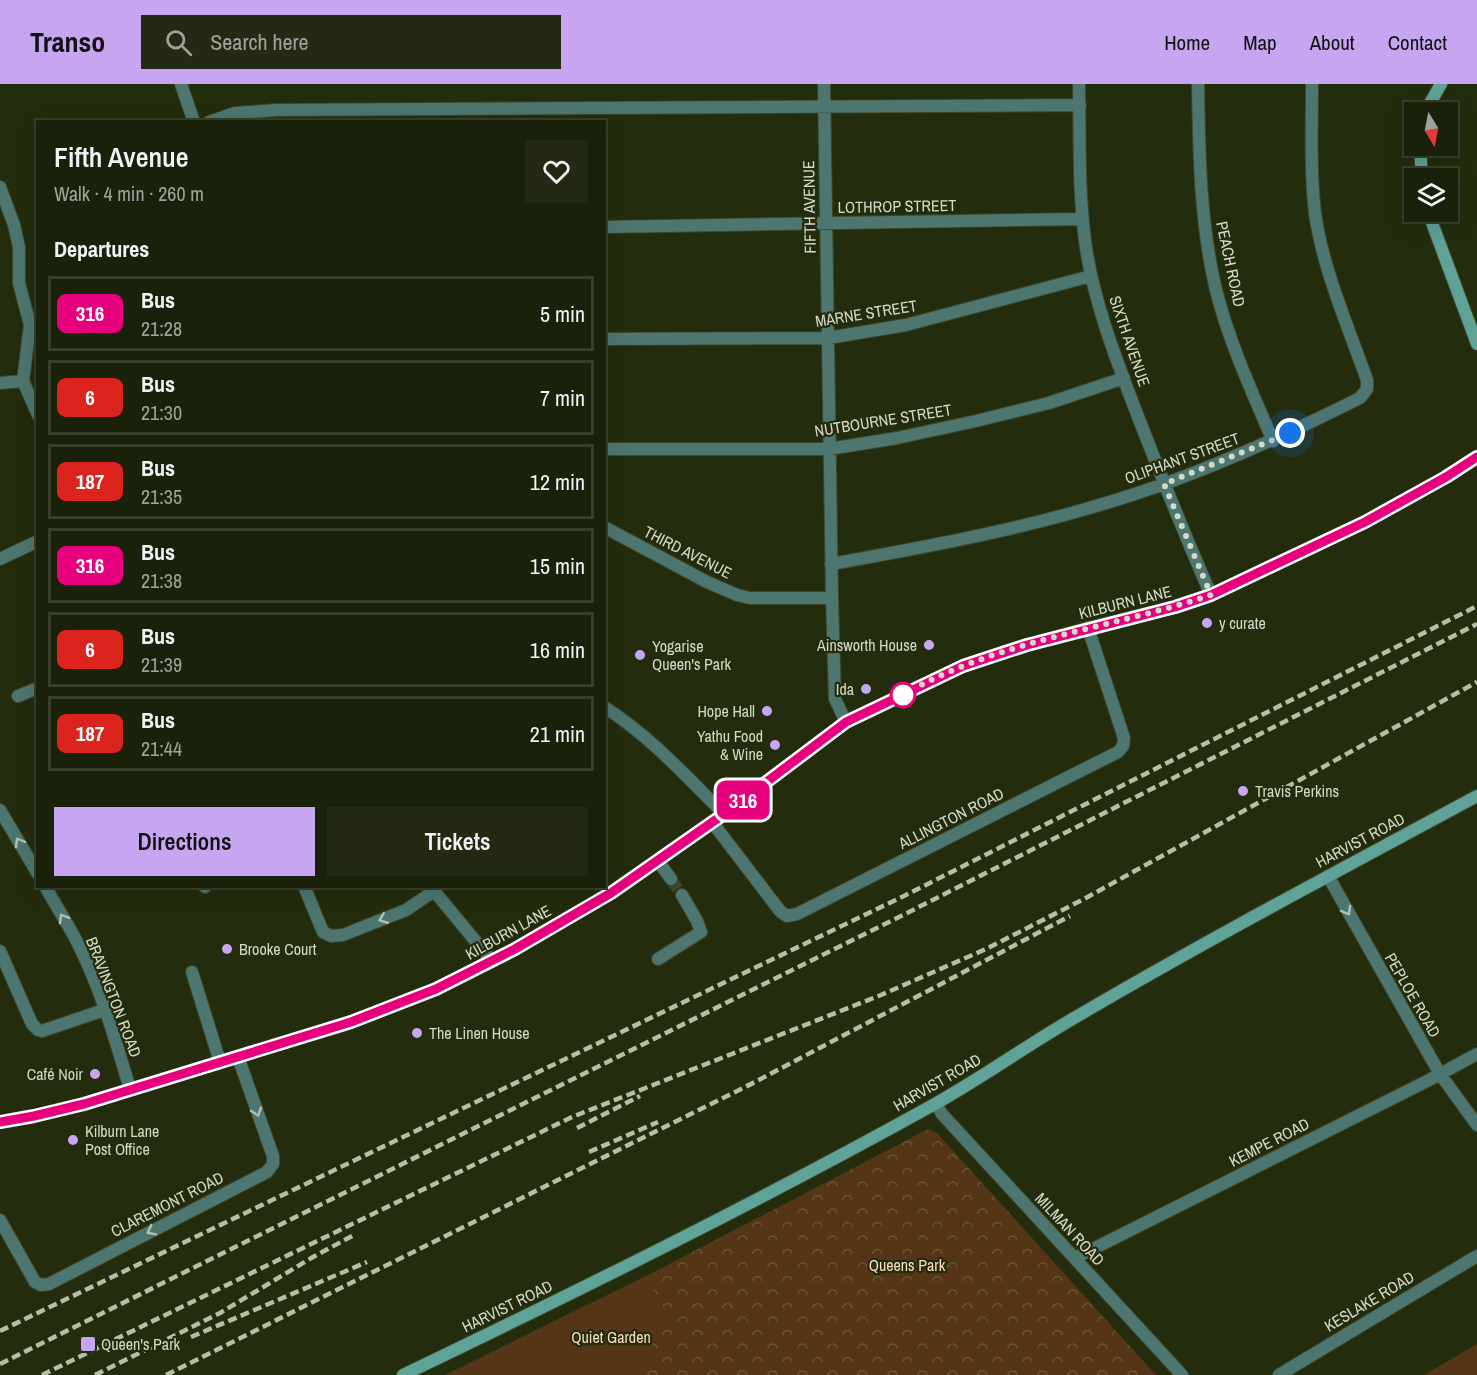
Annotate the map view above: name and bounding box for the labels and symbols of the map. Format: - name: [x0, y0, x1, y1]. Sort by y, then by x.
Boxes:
- north arrow: [1404, 102, 1458, 156]
- street label: FIFTH AVENUE: [797, 160, 821, 254]
- street label: LOTHROP STREET: [838, 194, 956, 218]
- street label: PEACH ROAD: [1211, 219, 1251, 309]
- street label: SIXTH AVENUE: [1104, 293, 1156, 389]
- street label: MARNE STREET: [814, 294, 918, 332]
- street label: NUTBOURNE STREET: [813, 398, 953, 442]
- your location: [1275, 418, 1305, 448]
- street label: OLIPHANT STREET: [1121, 427, 1243, 489]
- street label: THIRD AVENUE: [640, 520, 736, 584]
- street label: KILBURN LANE: [1076, 580, 1174, 624]
- place label: y curate: [1219, 612, 1266, 634]
- marker: y curate: [1200, 616, 1214, 630]
- place label: Ainsworth House: [816, 634, 917, 656]
- place label: Yogarise Queen's Park: [652, 635, 732, 675]
- marker: Ainsworth House: [922, 638, 936, 652]
- marker: Yogarise Queen's Park: [633, 648, 647, 662]
- place label: Ida: [836, 678, 855, 700]
- marker: Ida: [859, 682, 873, 696]
- unlabelled marker: [890, 682, 916, 708]
- place label: Hope Hall: [697, 700, 755, 722]
- marker: Hope Hall: [760, 704, 774, 718]
- place label: Yathu Food & Wine: [697, 725, 763, 765]
- marker: Yathu Food & Wine: [768, 738, 782, 752]
- line badge: 316: [708, 780, 777, 820]
- place label: Travis Perkins: [1255, 780, 1339, 802]
- street label: ALLINGTON ROAD: [894, 782, 1008, 855]
- marker: Travis Perkins: [1236, 784, 1250, 798]
- street label: HARVIST ROAD: [1312, 807, 1408, 873]
- one-way arrow: [14, 838, 26, 848]
- street label: KILBURN LANE: [461, 899, 555, 965]
- one-way arrow: [1340, 905, 1351, 915]
- one-way arrow: [378, 912, 389, 924]
- one-way arrow: [59, 914, 71, 924]
- street label: BRAVINGTON ROAD: [81, 934, 147, 1060]
- place label: Brooke Court: [239, 938, 317, 960]
- marker: Brooke Court: [220, 942, 234, 956]
- street label: PEPLOE ROAD: [1380, 949, 1446, 1041]
- place label: The Linen House: [429, 1022, 530, 1044]
- marker: The Linen House: [410, 1026, 424, 1040]
- street label: HARVIST ROAD: [889, 1048, 985, 1116]
- place label: Café Noir: [27, 1063, 84, 1085]
- marker: Café Noir: [88, 1067, 102, 1081]
- one-way arrow: [250, 1106, 263, 1117]
- street label: KEMPE ROAD: [1225, 1112, 1313, 1172]
- place label: Kilburn Lane Post Office: [85, 1120, 159, 1160]
- marker: Kilburn Lane Post Office: [66, 1133, 80, 1147]
- street label: CLAREMONT ROAD: [107, 1166, 227, 1242]
- street label: MILMAN ROAD: [1030, 1188, 1110, 1270]
- one-way arrow: [147, 1224, 158, 1235]
- park label: Queens Park: [869, 1254, 946, 1276]
- street label: KESLAKE ROAD: [1320, 1265, 1418, 1337]
- street label: HARVIST ROAD: [458, 1275, 556, 1337]
- park label: Quiet Garden: [571, 1326, 651, 1348]
- place label: Queen's Park: [101, 1333, 181, 1355]
- marker: Queen's Park: [79, 1335, 97, 1353]

